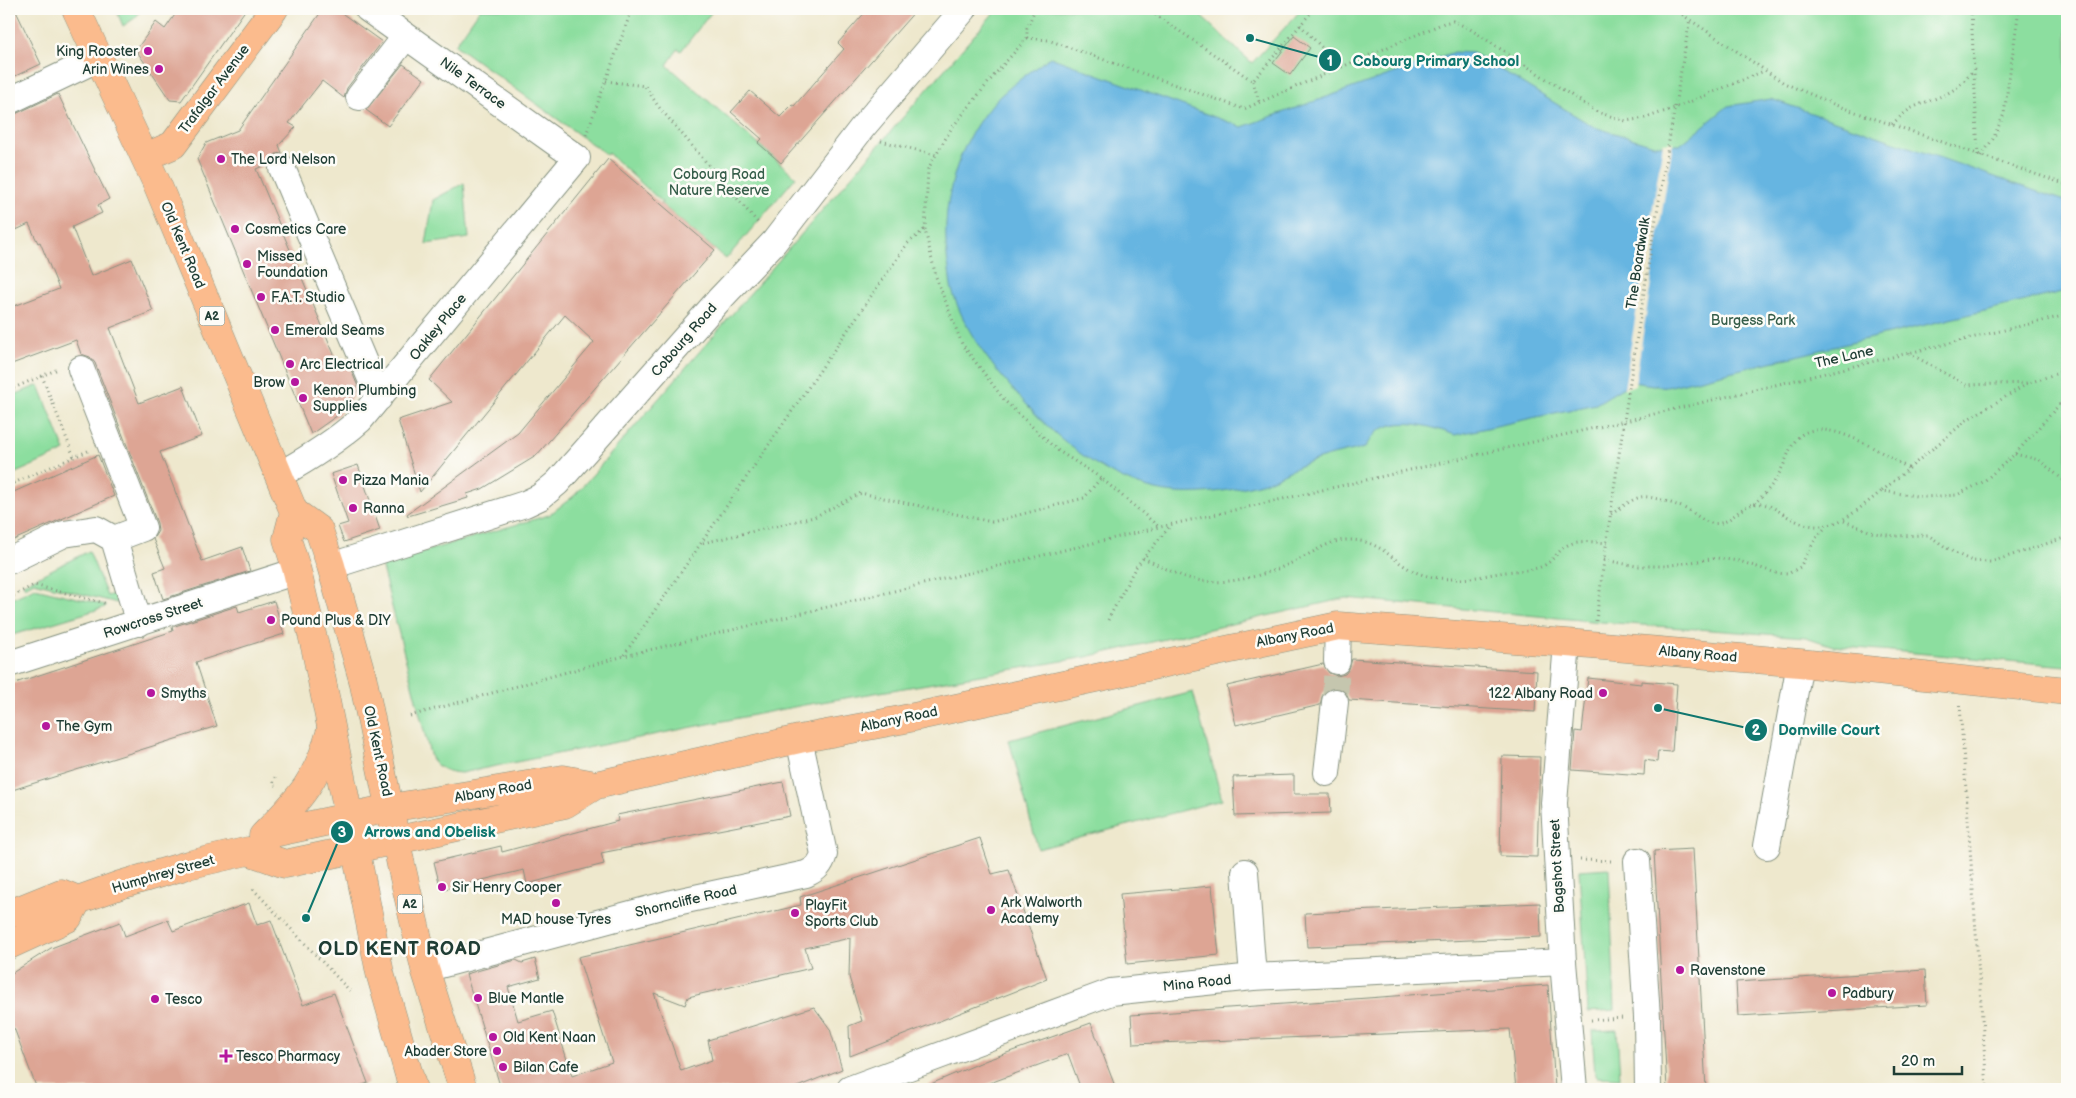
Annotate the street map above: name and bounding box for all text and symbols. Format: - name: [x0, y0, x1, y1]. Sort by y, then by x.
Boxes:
- street label: Trafalgar Avenue: [175, 41, 253, 137]
- place label: King Rooster: [56, 43, 139, 60]
- marker: King Rooster: [142, 45, 154, 57]
- callout: Cobourg Primary School: [1317, 45, 1529, 75]
- text: 1: [1327, 52, 1333, 71]
- text: Cobourg Primary School: [1353, 52, 1519, 71]
- street label: Nile Terrace: [437, 53, 509, 113]
- place label: Arin Wines: [83, 61, 149, 78]
- marker: Arin Wines: [153, 63, 165, 75]
- place label: The Lord Nelson: [231, 151, 336, 168]
- marker: The Lord Nelson: [215, 153, 227, 165]
- park label: Cobourg Road Nature Reserve: [669, 166, 769, 199]
- street label: Old Kent Road: [157, 199, 209, 291]
- street label: The Boardwalk: [1622, 216, 1654, 310]
- place label: Cosmetics Care: [245, 221, 346, 238]
- marker: Cosmetics Care: [229, 223, 241, 235]
- place label: Missed Foundation: [257, 248, 328, 281]
- marker: Missed Foundation: [241, 258, 253, 270]
- place label: F.A.T. Studio: [271, 289, 345, 306]
- street label: Oakley Place: [406, 290, 470, 364]
- marker: F.A.T. Studio: [255, 291, 267, 303]
- street label: Cobourg Road: [647, 300, 721, 380]
- road number: A2: [200, 306, 224, 326]
- park label: Burgess Park: [1711, 312, 1795, 329]
- place label: Emerald Seams: [285, 322, 385, 339]
- marker: Emerald Seams: [269, 324, 281, 336]
- street label: The Lane: [1813, 342, 1875, 372]
- place label: Arc Electrical: [300, 356, 384, 373]
- marker: Arc Electrical: [284, 358, 296, 370]
- place label: Brow: [253, 374, 286, 391]
- marker: Brow: [289, 376, 301, 388]
- place label: Kenon Plumbing Supplies: [313, 382, 416, 415]
- marker: Kenon Plumbing Supplies: [297, 392, 309, 404]
- place label: Pizza Mania: [353, 472, 429, 489]
- marker: Pizza Mania: [337, 474, 349, 486]
- place label: Ranna: [363, 500, 405, 517]
- marker: Ranna: [347, 502, 359, 514]
- street label: Rowcross Street: [101, 594, 205, 642]
- place label: Pound Plus & DIY: [281, 612, 392, 629]
- marker: Pound Plus & DIY: [265, 614, 277, 626]
- street label: Albany Road: [1255, 619, 1335, 651]
- street label: Albany Road: [1658, 642, 1738, 666]
- place label: Smyths: [161, 685, 206, 702]
- place label: 122 Albany Road: [1489, 685, 1593, 702]
- marker: Smyths: [145, 687, 157, 699]
- marker: 122 Albany Road: [1597, 687, 1609, 699]
- street label: Albany Road: [859, 703, 939, 735]
- street label: Old Kent Road: [360, 704, 396, 798]
- callout: Domville Court: [1743, 715, 1890, 745]
- place label: The Gym: [56, 718, 112, 735]
- marker: The Gym: [40, 720, 52, 732]
- text: 2: [1752, 721, 1761, 740]
- text: Domville Court: [1778, 721, 1880, 740]
- street label: Albany Road: [453, 776, 533, 806]
- callout: Arrows and Obelisk: [329, 817, 505, 847]
- street label: Bagshot Street: [1546, 818, 1568, 914]
- text: 3: [338, 823, 347, 842]
- text: Arrows and Obelisk: [363, 823, 496, 842]
- street label: Humphrey Street: [110, 851, 217, 897]
- place label: Sir Henry Cooper: [452, 879, 562, 896]
- marker: Sir Henry Cooper: [436, 881, 448, 893]
- street label: Shorncliffe Road: [633, 881, 739, 921]
- road number: A2: [398, 894, 422, 914]
- place label: Ark Walworth Academy: [1001, 894, 1082, 927]
- marker: MAD house Tyres: [550, 897, 562, 909]
- place label: PlayFit Sports Club: [805, 897, 878, 930]
- marker: Ark Walworth Academy: [985, 904, 997, 916]
- marker: PlayFit Sports Club: [789, 907, 801, 919]
- place label: MAD house Tyres: [501, 911, 611, 928]
- district label: OLD KENT ROAD: [318, 938, 482, 961]
- place label: Ravenstone: [1690, 962, 1766, 979]
- marker: Ravenstone: [1674, 964, 1686, 976]
- street label: Mina Road: [1162, 971, 1232, 995]
- place label: Padbury: [1842, 985, 1894, 1002]
- marker: Padbury: [1826, 987, 1838, 999]
- place label: Blue Mantle: [488, 990, 564, 1007]
- place label: Tesco: [165, 991, 203, 1008]
- marker: Blue Mantle: [472, 992, 484, 1004]
- marker: Tesco: [149, 993, 161, 1005]
- place label: Old Kent Naan: [503, 1029, 596, 1046]
- marker: Old Kent Naan: [487, 1031, 499, 1043]
- place label: Abader Store: [404, 1043, 487, 1060]
- scale bar: [1894, 1043, 1961, 1075]
- marker: Abader Store: [491, 1045, 503, 1057]
- place label: Tesco Pharmacy: [236, 1048, 341, 1065]
- marker: Tesco Pharmacy: [220, 1050, 232, 1062]
- text: 20 m: [1901, 1052, 1935, 1071]
- place label: Bilan Cafe: [513, 1059, 578, 1076]
- marker: Bilan Cafe: [497, 1061, 509, 1073]

